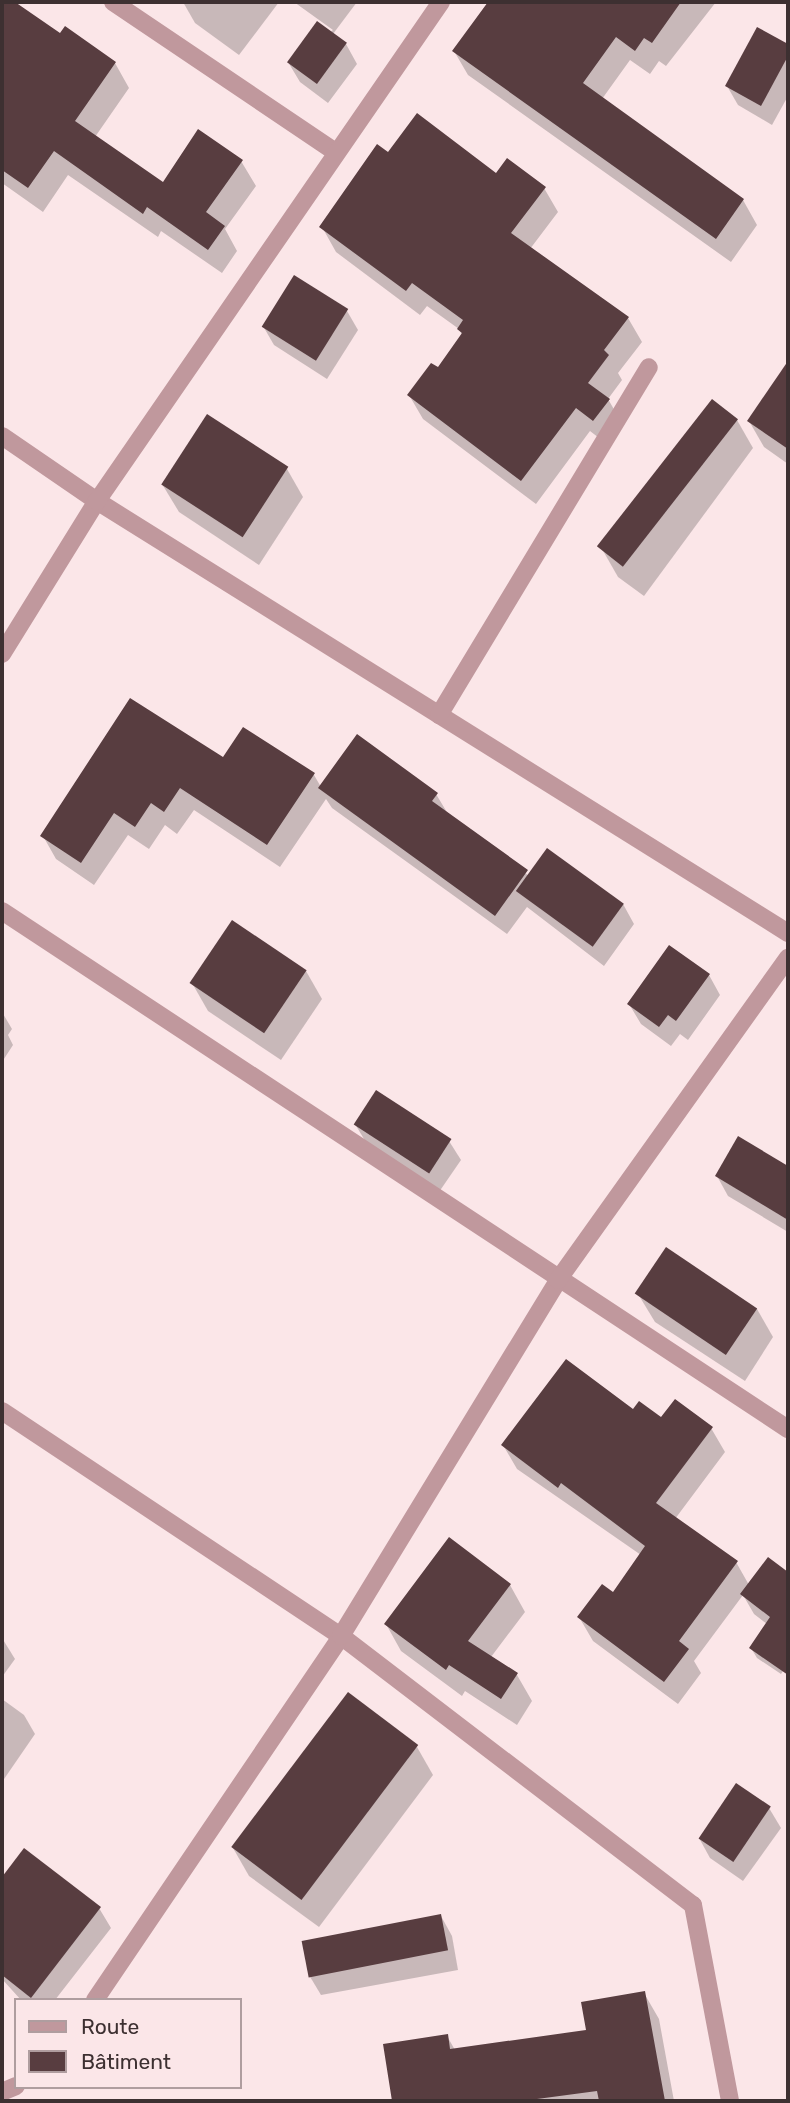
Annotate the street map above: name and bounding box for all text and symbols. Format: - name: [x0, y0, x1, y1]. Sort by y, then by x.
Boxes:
- legend: [14, 1998, 242, 2089]
- text: Route: [81, 2014, 139, 2039]
- text: Bâtiment: [81, 2049, 171, 2074]

